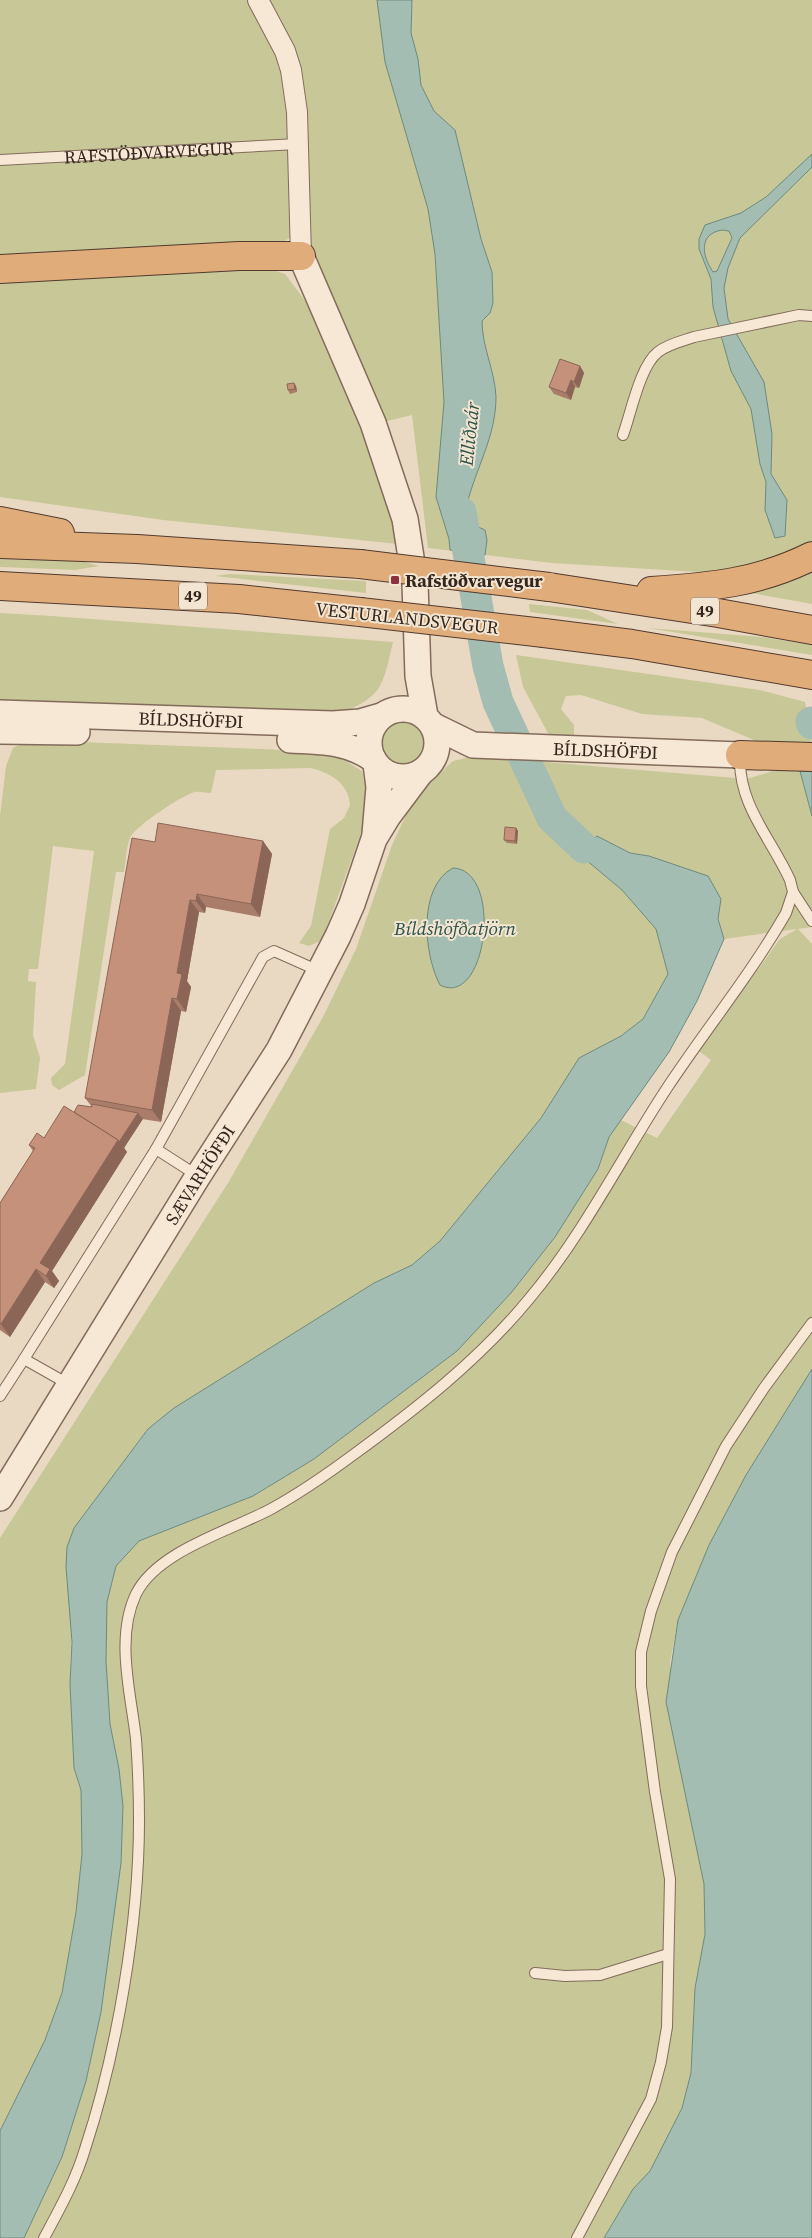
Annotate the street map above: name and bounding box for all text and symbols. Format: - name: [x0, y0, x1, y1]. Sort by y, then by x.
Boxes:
- street label: RAFSTÖÐVARVEGUR: [63, 135, 235, 169]
- water label: Elliðaár: [453, 399, 485, 468]
- place label: Rafstöðvarvegur: [405, 568, 543, 593]
- marker: Rafstöðvarvegur: [389, 574, 401, 586]
- road number: 49: [179, 582, 207, 610]
- street label: VESTURLANDSVEGUR: [314, 596, 500, 640]
- road number: 49: [691, 598, 719, 624]
- street label: BÍLDSHÖFÐI: [138, 705, 244, 734]
- street label: BÍLDSHÖFÐI: [553, 736, 658, 764]
- water label: Bíldshöfðatjörn: [393, 915, 516, 941]
- street label: SÆVARHÖFÐI: [159, 1120, 240, 1229]

